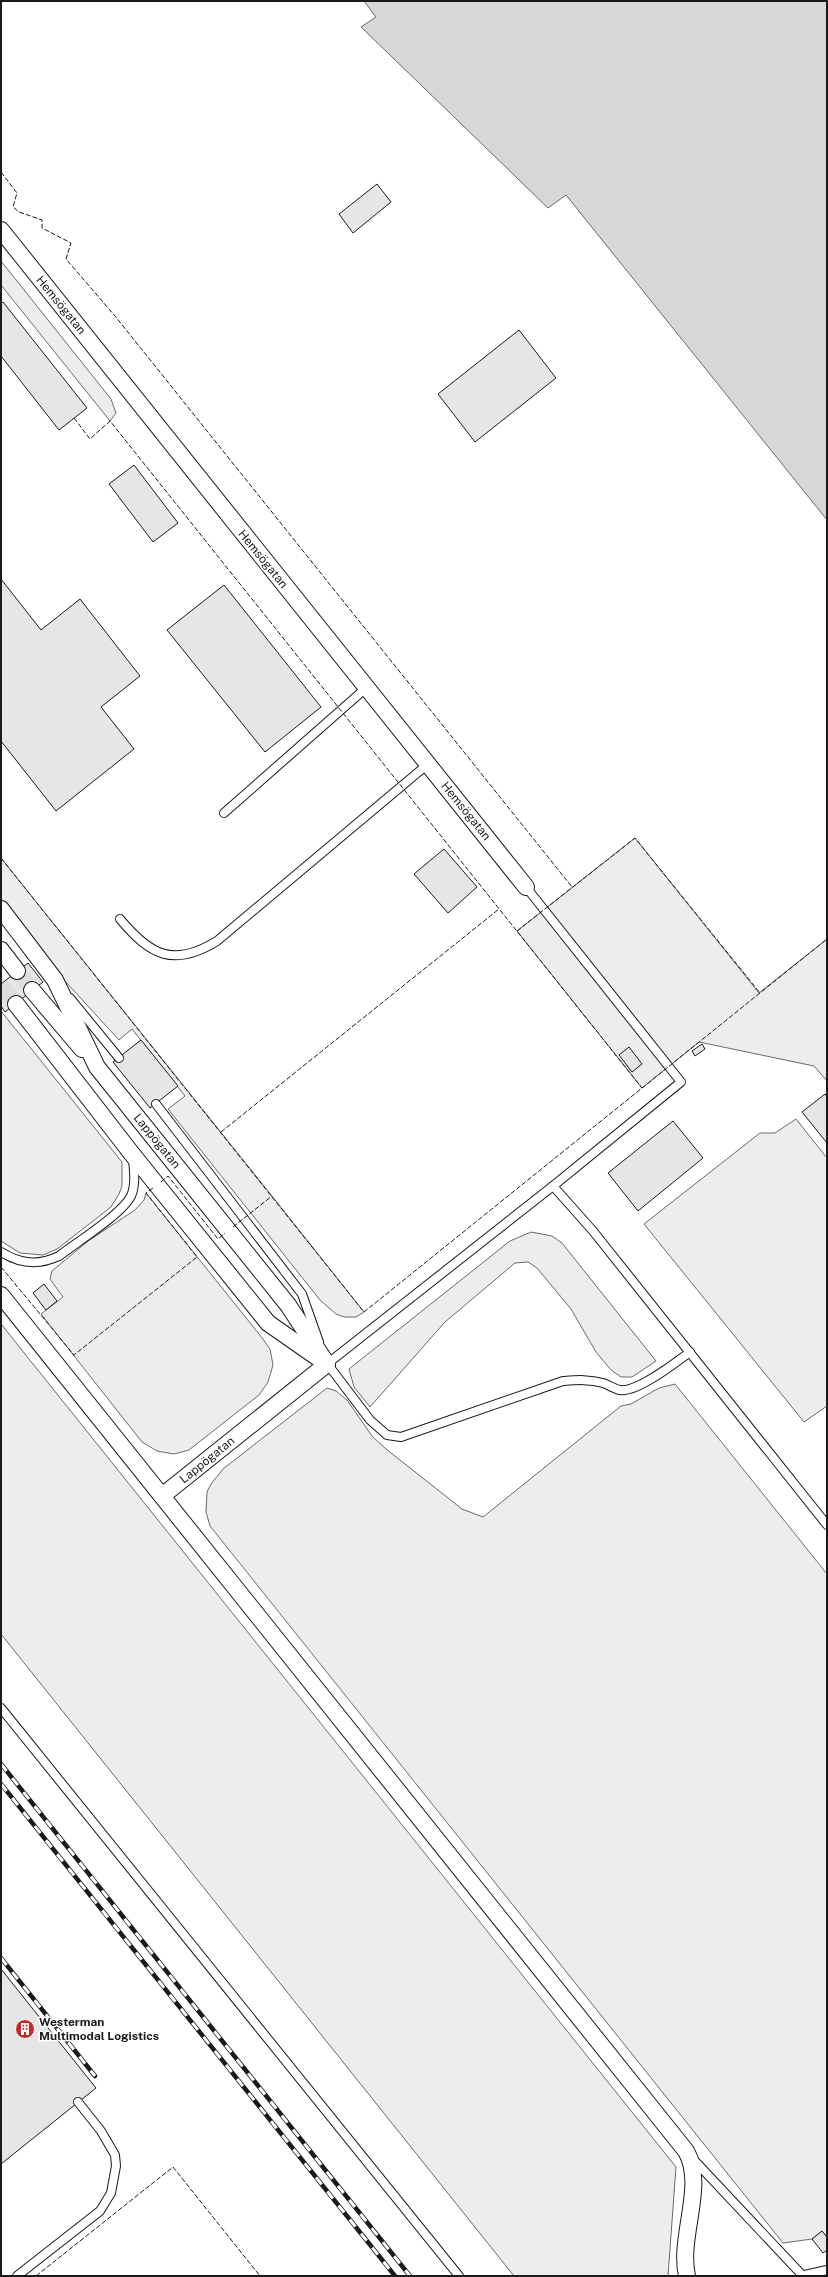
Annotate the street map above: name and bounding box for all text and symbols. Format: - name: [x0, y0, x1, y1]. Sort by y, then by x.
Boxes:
- street label: Hemsögatan: [33, 273, 89, 337]
- street label: Hemsögatan: [235, 527, 291, 591]
- street label: Hemsögatan: [438, 779, 494, 843]
- street label: Lappögatan: [131, 1111, 183, 1171]
- street label: Lappögatan: [177, 1434, 237, 1486]
- place label: Westerman Multimodal Logistics: [39, 2015, 159, 2043]
- building icon: Westerman Multimodal Logistics: [14, 2018, 36, 2040]

